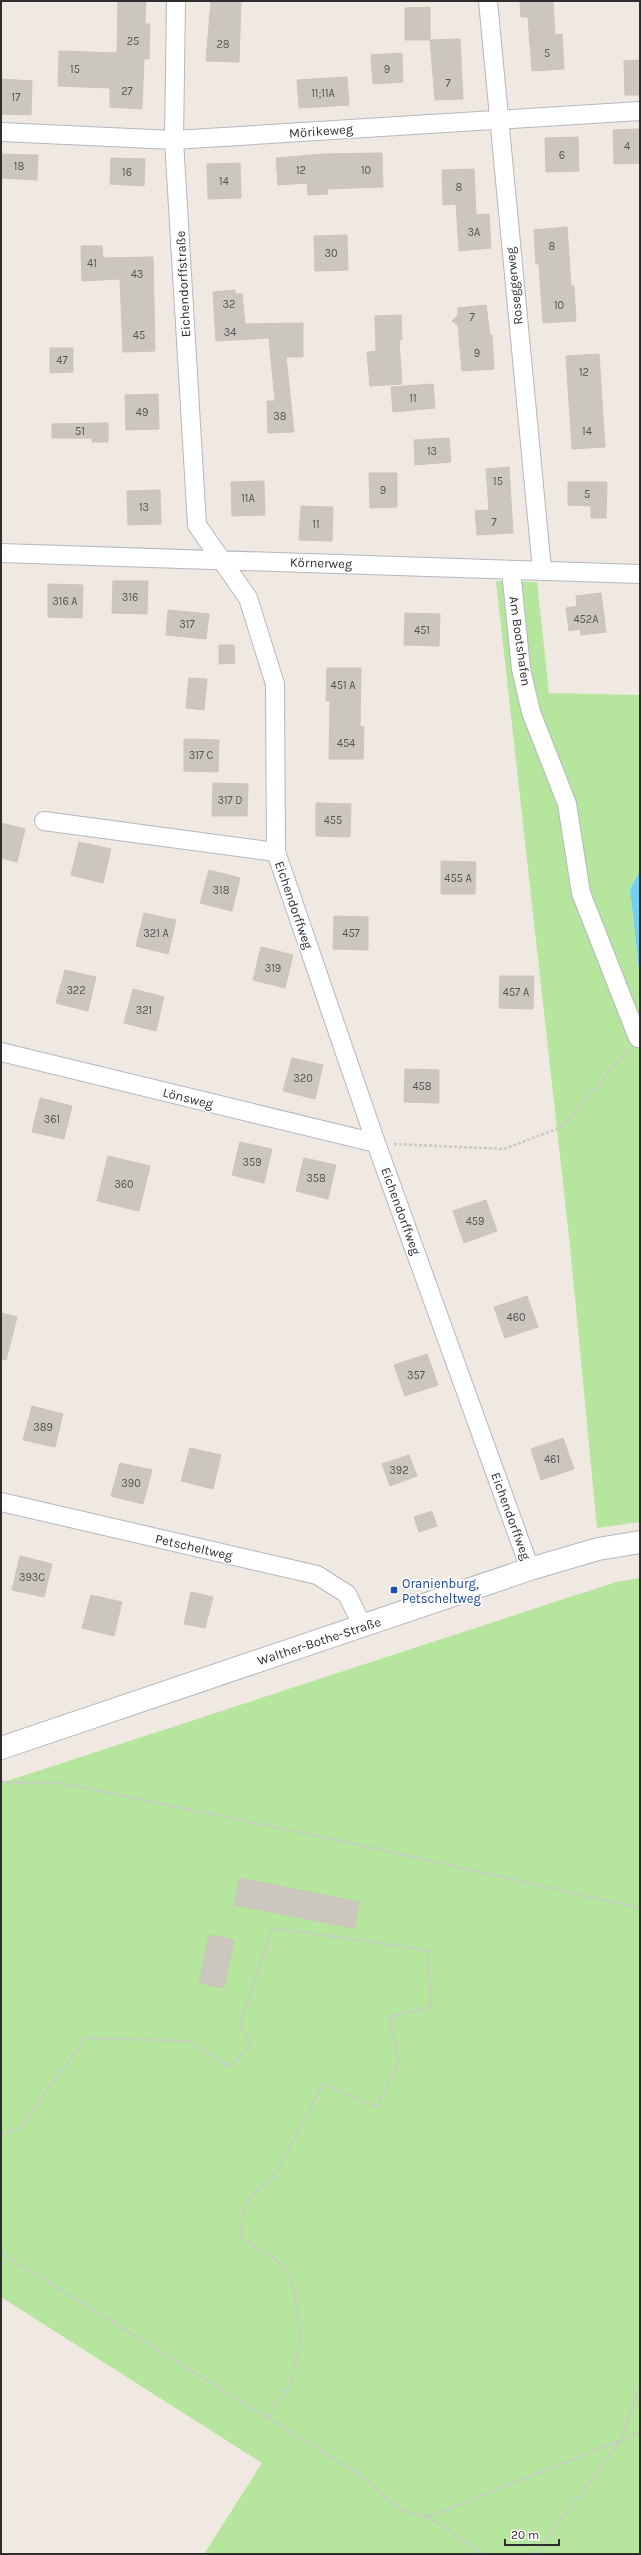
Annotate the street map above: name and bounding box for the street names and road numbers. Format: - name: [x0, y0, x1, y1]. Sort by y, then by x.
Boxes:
- street label: Mörikeweg: [288, 121, 354, 141]
- street label: Eichendorffstraße: [173, 230, 193, 338]
- street label: Roseggerweg: [502, 246, 526, 326]
- street label: Körnerweg: [290, 554, 353, 572]
- street label: Am Bootshafen: [506, 595, 534, 687]
- street label: Eichendorffweg: [272, 859, 316, 952]
- street label: Lönsweg: [161, 1085, 215, 1112]
- street label: Eichendorffweg: [378, 1165, 424, 1257]
- street label: Eichendorffweg: [488, 1470, 534, 1562]
- street label: Petscheltweg: [154, 1531, 235, 1563]
- street label: Walther-Bothe-Straße: [255, 1614, 383, 1668]

